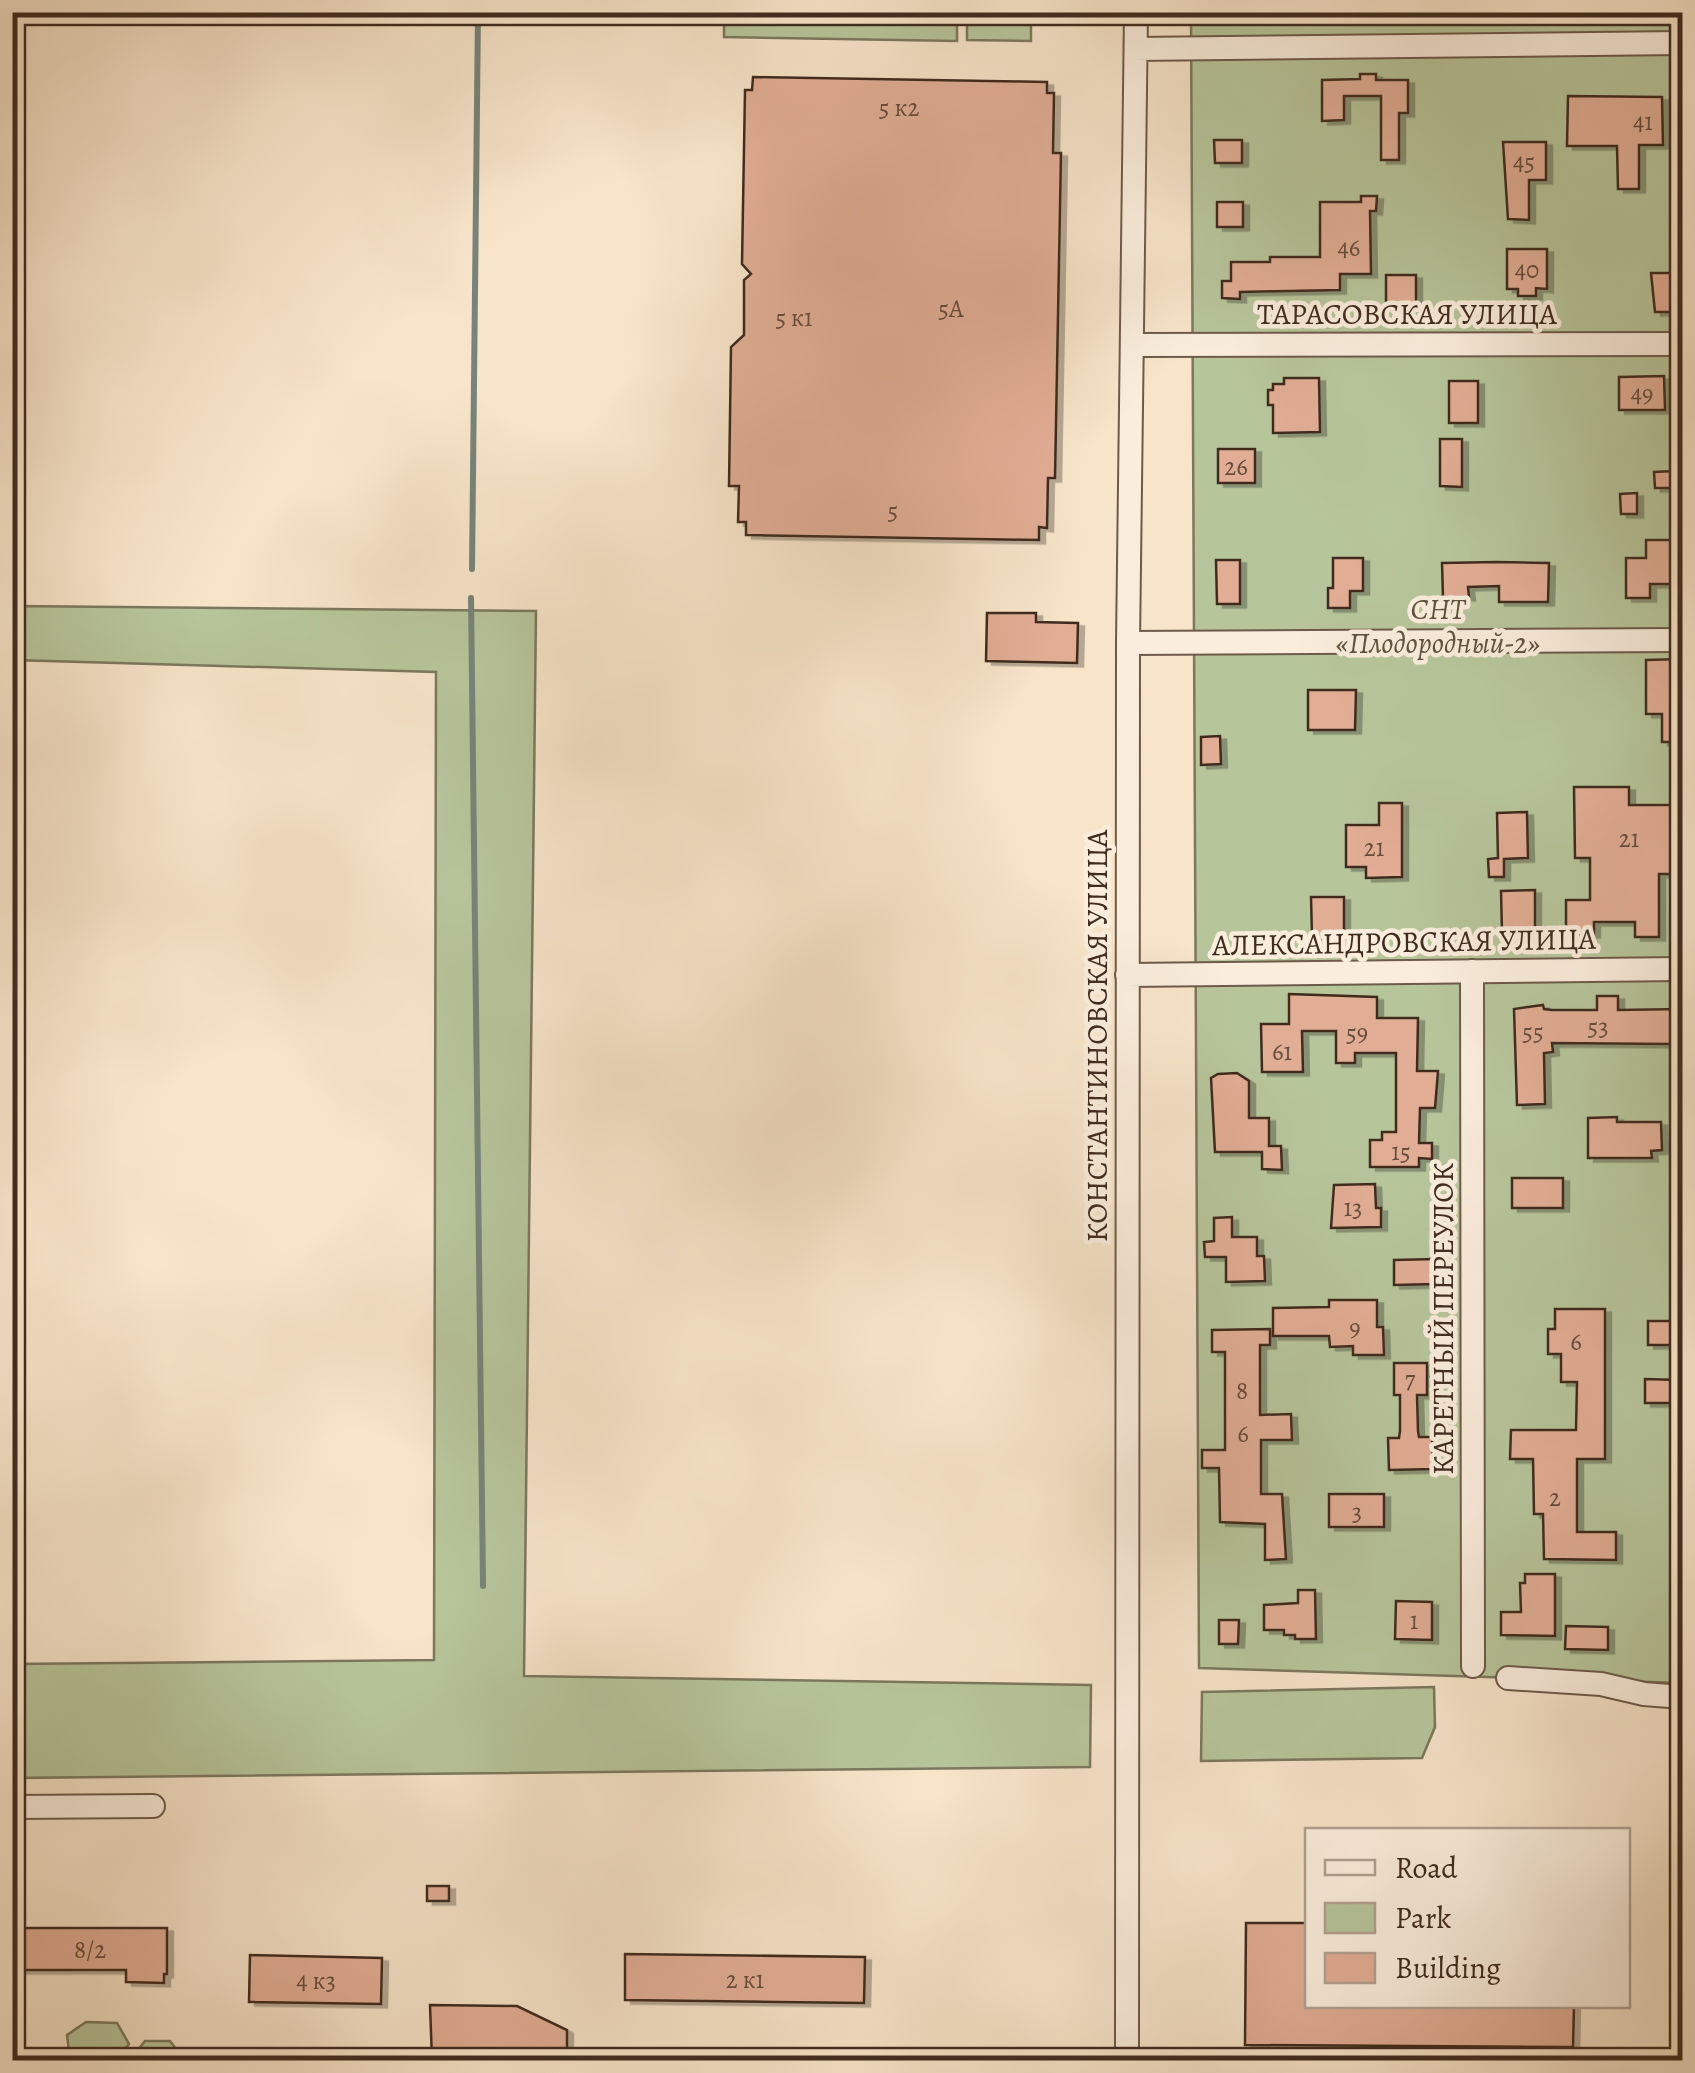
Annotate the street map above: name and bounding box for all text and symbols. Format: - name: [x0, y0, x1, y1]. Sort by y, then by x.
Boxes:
- house number: 5 к2: [879, 91, 919, 125]
- house number: 41: [1633, 105, 1653, 139]
- house number: 45: [1513, 145, 1535, 179]
- house number: 46: [1338, 231, 1360, 265]
- house number: 40: [1515, 253, 1539, 287]
- house number: 5А: [938, 292, 964, 326]
- street label: ТАРАСОВСКАЯ УЛИЦА: [1257, 294, 1557, 334]
- house number: 5 к1: [775, 301, 813, 335]
- house number: 49: [1631, 377, 1653, 411]
- house number: 26: [1224, 450, 1248, 484]
- house number: 5: [888, 494, 898, 528]
- park label: СНТ «Плодородный-2»: [1336, 589, 1540, 663]
- house number: 21: [1619, 822, 1639, 856]
- street label: КОНСТАНТИНОВСКАЯ УЛИЦА: [1077, 829, 1117, 1242]
- house number: 21: [1364, 831, 1384, 865]
- street label: АЛЕКСАНДРОВСКАЯ УЛИЦА: [1211, 919, 1597, 965]
- house number: 53: [1587, 1010, 1609, 1044]
- house number: 55: [1522, 1015, 1544, 1049]
- house number: 59: [1346, 1016, 1368, 1050]
- house number: 61: [1272, 1035, 1292, 1069]
- house number: 15: [1391, 1135, 1411, 1169]
- street label: КАРЕТНЫЙ ПЕРЕУЛОК: [1423, 1163, 1463, 1475]
- house number: 13: [1344, 1191, 1362, 1225]
- house number: 9: [1349, 1311, 1361, 1345]
- house number: 6: [1570, 1325, 1582, 1359]
- house number: 7: [1405, 1363, 1416, 1397]
- house number: 8: [1236, 1374, 1248, 1408]
- house number: 6: [1237, 1417, 1249, 1451]
- house number: 2: [1549, 1481, 1561, 1515]
- house number: 3: [1352, 1495, 1362, 1529]
- house number: 1: [1410, 1604, 1418, 1638]
- legend: [1305, 1828, 1630, 2008]
- text: Road: [1395, 1848, 1458, 1888]
- text: Park: [1395, 1898, 1451, 1938]
- house number: 8/2: [74, 1933, 106, 1967]
- text: Building: [1395, 1948, 1501, 1988]
- house number: 2 к1: [726, 1963, 764, 1997]
- house number: 4 к3: [296, 1964, 336, 1998]

